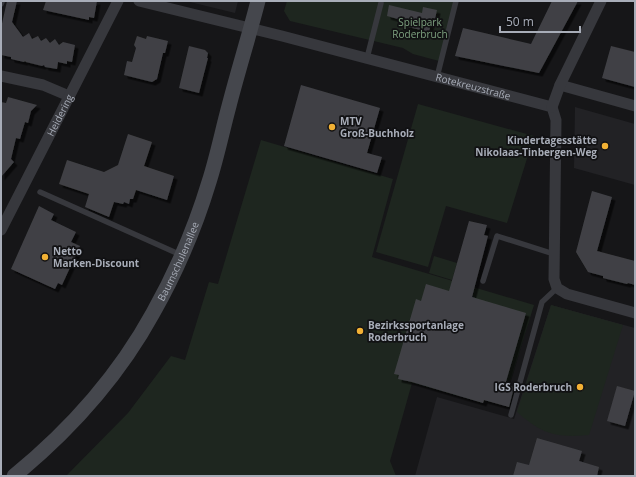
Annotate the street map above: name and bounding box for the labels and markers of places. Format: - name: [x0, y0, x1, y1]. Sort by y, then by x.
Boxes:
- place label: MTV Groß-Buchholz: [340, 114, 414, 140]
- marker: MTV Groß-Buchholz: [327, 122, 337, 132]
- place label: Kindertagesstätte Nikolaas-Tinbergen-Weg: [475, 133, 597, 159]
- marker: Kindertagesstätte Nikolaas-Tinbergen-Weg: [600, 141, 610, 151]
- place label: Netto Marken-Discount: [53, 244, 140, 270]
- marker: Netto Marken-Discount: [40, 252, 50, 262]
- place label: Bezirkssportanlage Roderbruch: [368, 318, 464, 344]
- marker: Bezirkssportanlage Roderbruch: [355, 326, 365, 336]
- place label: IGS Roderbruch: [495, 380, 572, 394]
- marker: IGS Roderbruch: [575, 382, 585, 392]

